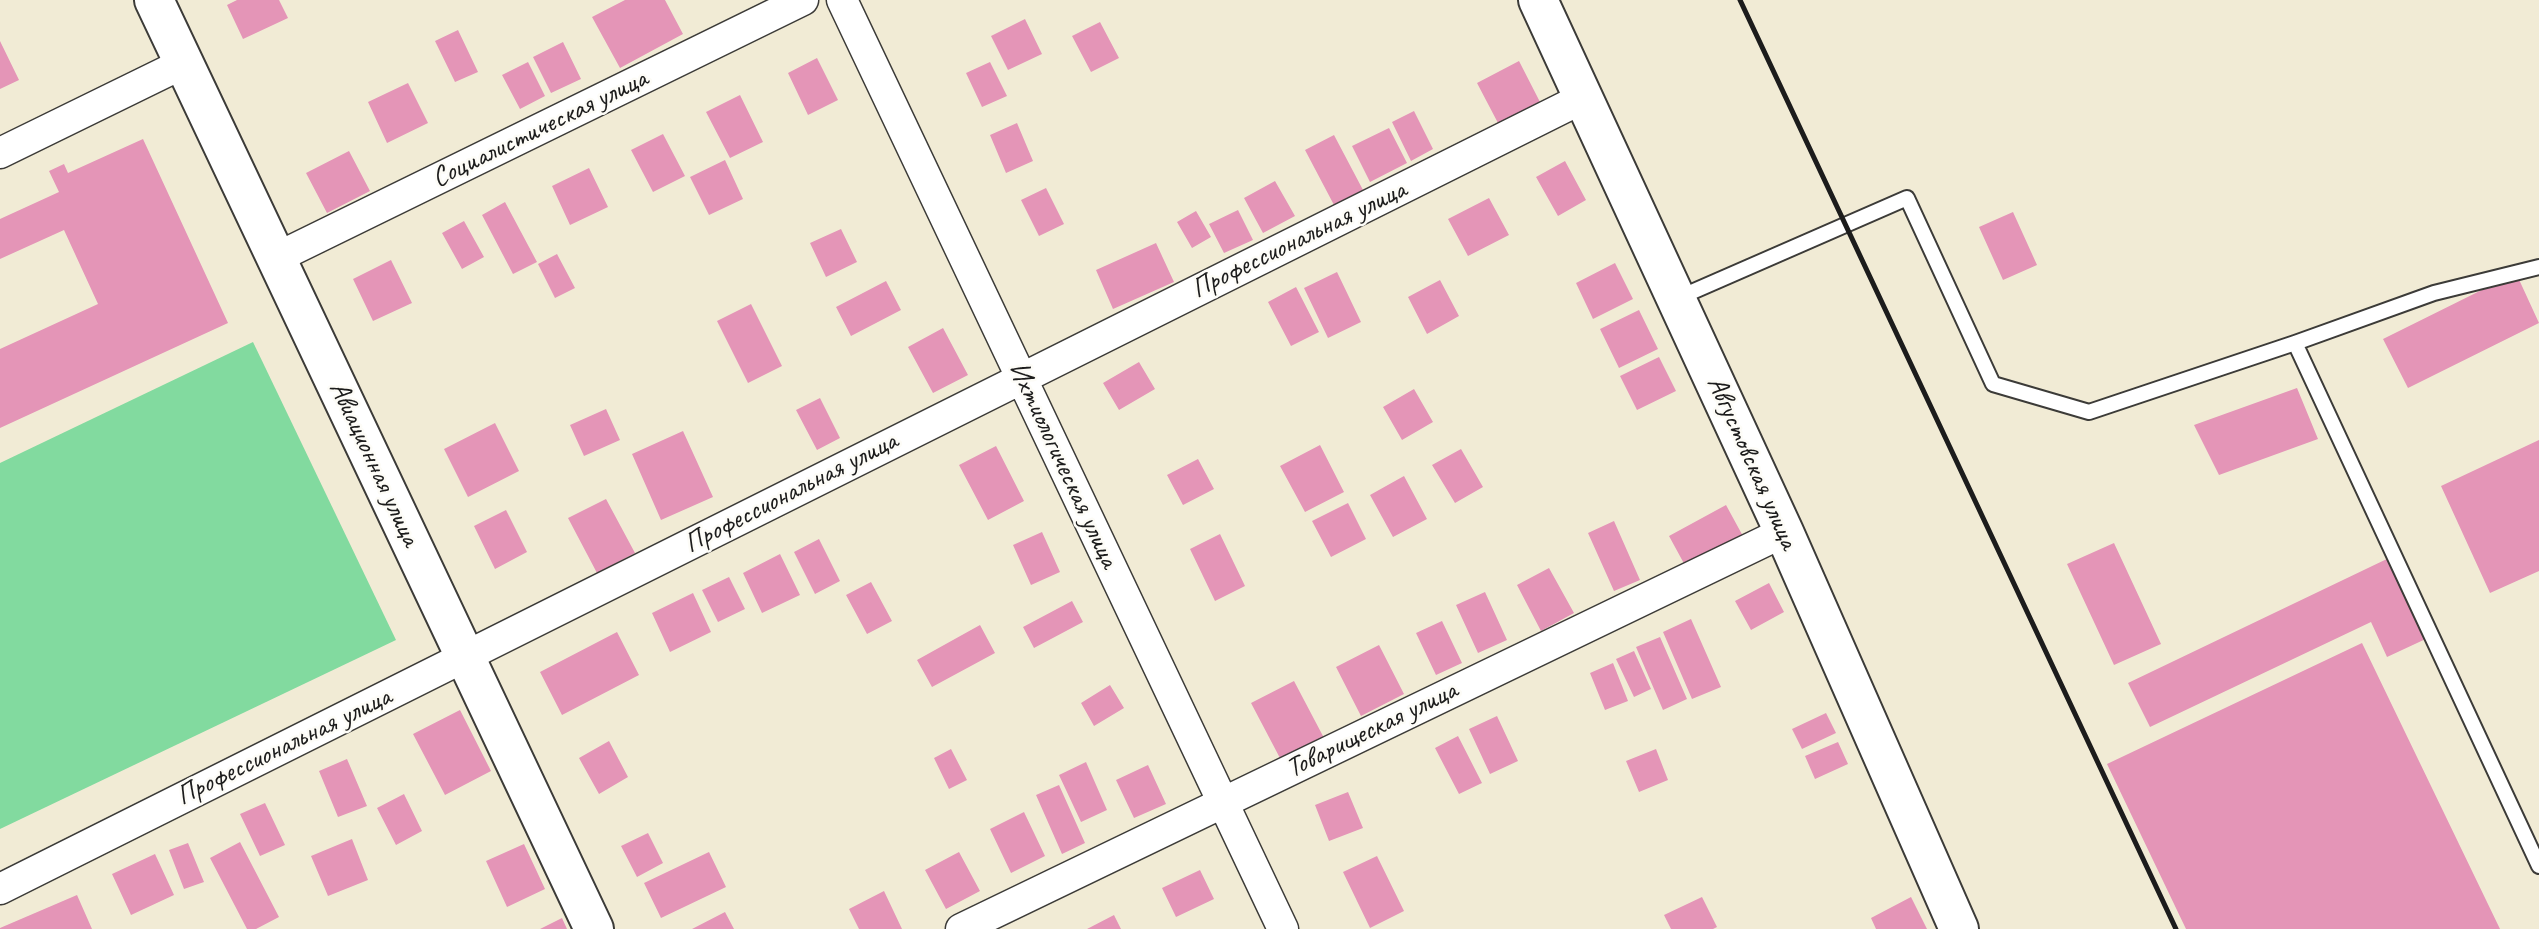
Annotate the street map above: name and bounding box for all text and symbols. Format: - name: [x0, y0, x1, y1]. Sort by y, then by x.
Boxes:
- street label: Социалистическая улица: [427, 62, 653, 196]
- street label: Профессиональная улица: [1186, 173, 1412, 307]
- street label: Ихтиологическая улица: [1001, 357, 1125, 573]
- street label: Августовская улица: [1699, 371, 1805, 555]
- street label: Авиационная улица: [321, 376, 427, 552]
- street label: Профессиональная улица: [679, 425, 903, 561]
- street label: Товарищеская улица: [1281, 674, 1463, 786]
- street label: Профессиональная улица: [171, 680, 397, 814]

